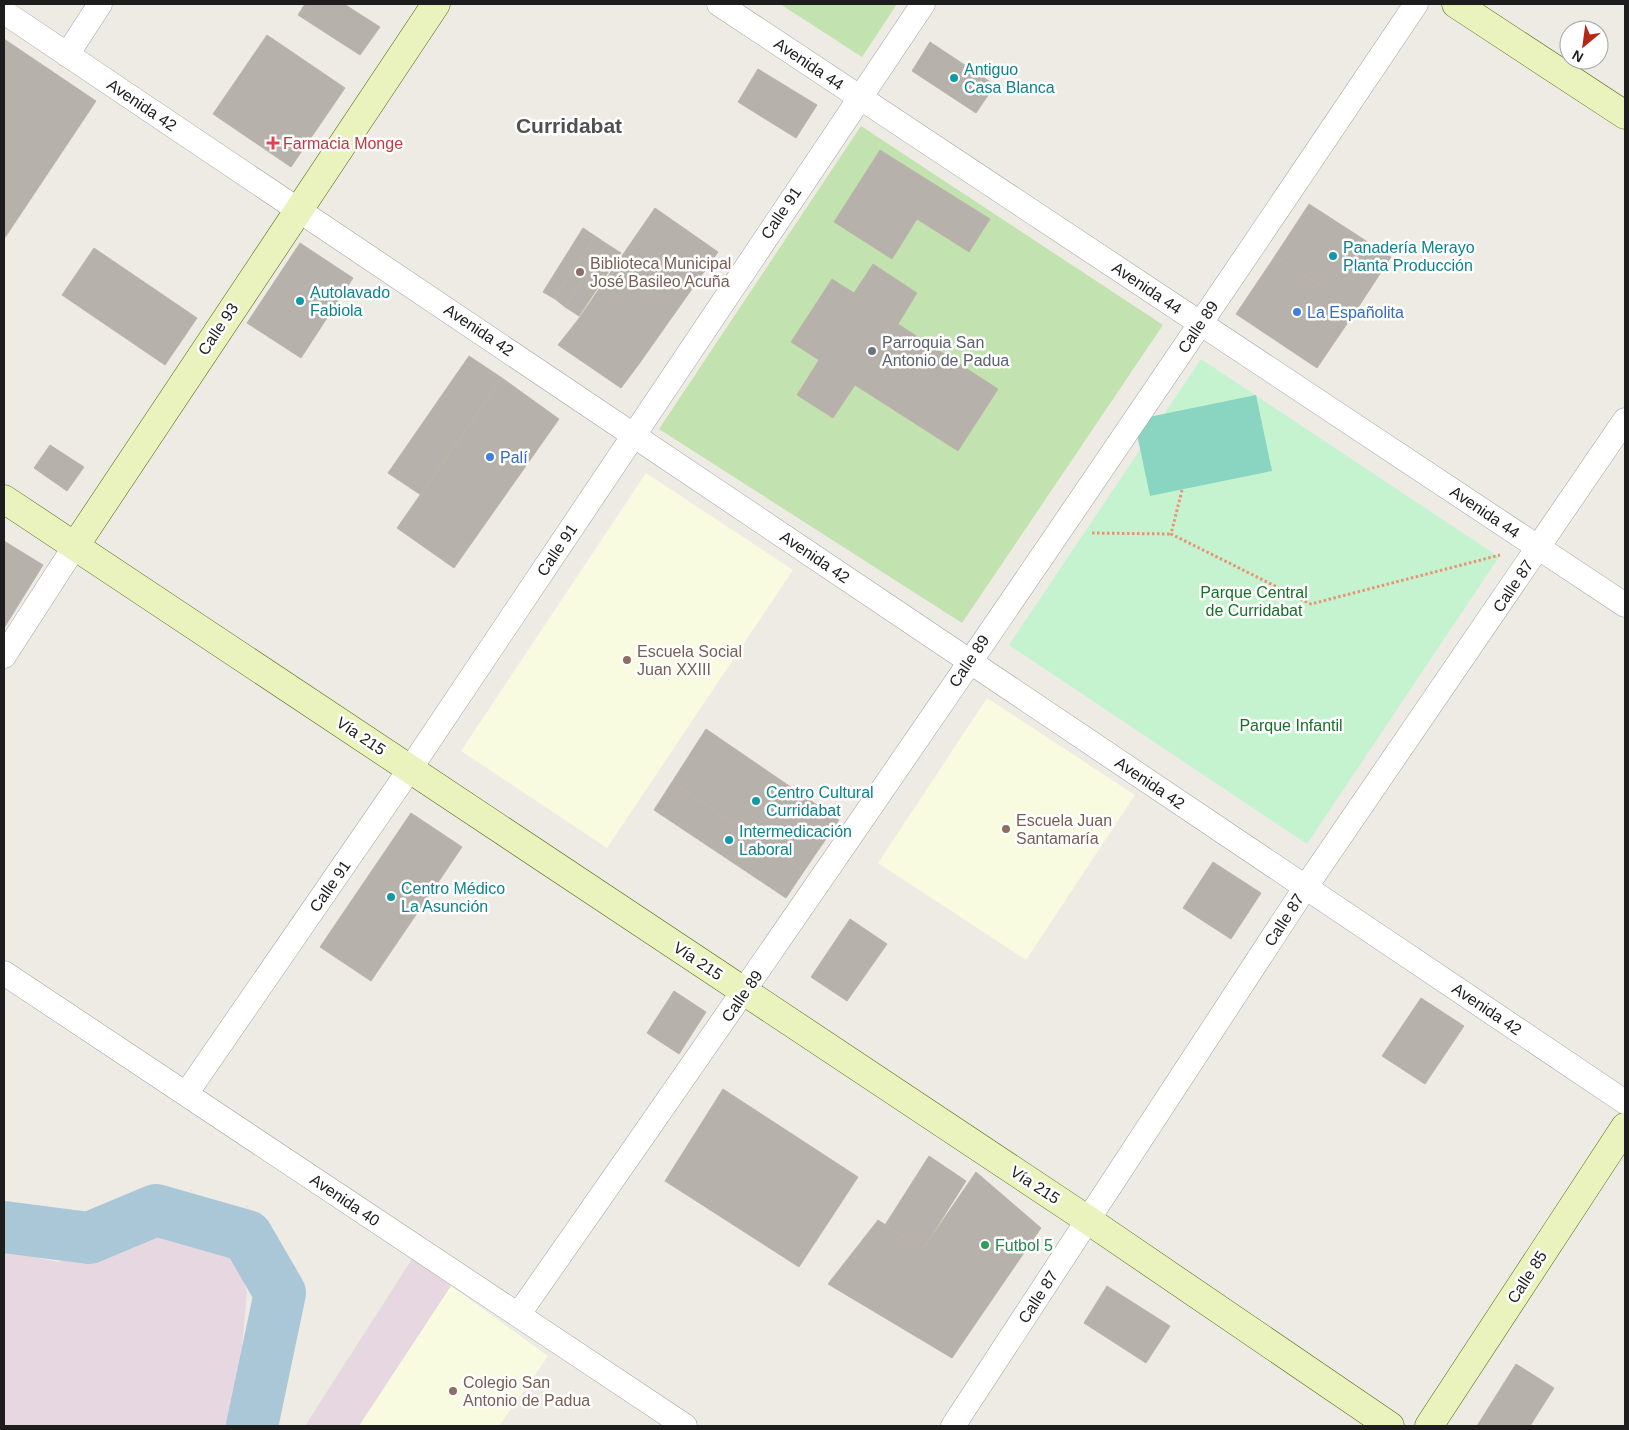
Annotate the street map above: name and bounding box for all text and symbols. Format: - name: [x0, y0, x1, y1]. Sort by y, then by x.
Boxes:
- north arrow: [1559, 20, 1609, 70]
- street label: Avenida 44: [771, 35, 847, 93]
- text: N: [1569, 47, 1586, 66]
- place label: Antiguo Casa Blanca: [964, 61, 1055, 96]
- marker: Antiguo Casa Blanca: [948, 72, 960, 84]
- street label: Avenida 42: [104, 76, 180, 134]
- district label: Curridabat: [516, 114, 622, 137]
- place label: Farmacia Monge: [283, 135, 403, 152]
- marker: Farmacia Monge: [267, 137, 279, 149]
- street label: Calle 91: [758, 184, 805, 242]
- place label: Panadería Merayo Planta Producción: [1343, 239, 1475, 274]
- marker: Panadería Merayo Planta Producción: [1327, 250, 1339, 262]
- place label: Biblioteca Municipal José Basileo Acuña: [590, 255, 731, 290]
- street label: Avenida 44: [1109, 259, 1185, 317]
- marker: Biblioteca Municipal José Basileo Acuña: [574, 266, 586, 278]
- place label: Autolavado Fabiola: [310, 284, 390, 319]
- marker: Autolavado Fabiola: [294, 295, 306, 307]
- street label: Calle 89: [1175, 298, 1222, 356]
- street label: Calle 93: [195, 300, 242, 358]
- street label: Avenida 42: [441, 301, 517, 359]
- place label: La Españolita: [1307, 304, 1404, 321]
- marker: La Españolita: [1291, 306, 1303, 318]
- place label: Parroquia San Antonio de Padua: [882, 334, 1009, 369]
- marker: Parroquia San Antonio de Padua: [866, 345, 878, 357]
- place label: Palí: [500, 449, 528, 466]
- marker: Palí: [484, 451, 496, 463]
- street label: Avenida 44: [1447, 483, 1523, 541]
- street label: Calle 91: [534, 521, 581, 579]
- street label: Avenida 42: [777, 528, 853, 586]
- street label: Calle 87: [1490, 557, 1537, 615]
- park label: Parque Central de Curridabat: [1200, 584, 1308, 619]
- street label: Calle 89: [946, 632, 993, 690]
- place label: Escuela Social Juan XXIII: [637, 643, 742, 678]
- marker: Escuela Social Juan XXIII: [621, 654, 633, 666]
- street label: Vía 215: [333, 714, 389, 759]
- park label: Parque Infantil: [1239, 717, 1343, 734]
- street label: Avenida 42: [1112, 754, 1188, 812]
- place label: Centro Cultural Curridabat: [766, 784, 874, 819]
- marker: Centro Cultural Curridabat: [750, 795, 762, 807]
- place label: Escuela Juan Santamaría: [1016, 812, 1112, 847]
- place label: Intermedicación Laboral: [739, 823, 852, 858]
- marker: Escuela Juan Santamaría: [1000, 823, 1012, 835]
- marker: Intermedicación Laboral: [723, 834, 735, 846]
- street label: Calle 91: [306, 857, 354, 915]
- place label: Centro Médico La Asunción: [401, 880, 505, 915]
- marker: Centro Médico La Asunción: [385, 891, 397, 903]
- street label: Calle 87: [1261, 891, 1307, 949]
- street label: Vía 215: [670, 939, 726, 984]
- street label: Calle 89: [718, 967, 766, 1025]
- street label: Avenida 42: [1449, 980, 1525, 1038]
- street label: Vía 215: [1007, 1163, 1063, 1207]
- street label: Avenida 40: [307, 1171, 383, 1229]
- place label: Futbol 5: [995, 1237, 1053, 1254]
- marker: Futbol 5: [979, 1239, 991, 1251]
- street label: Calle 85: [1504, 1248, 1550, 1306]
- street label: Calle 87: [1015, 1268, 1061, 1326]
- place label: Colegio San Antonio de Padua: [463, 1374, 590, 1409]
- marker: Colegio San Antonio de Padua: [447, 1385, 459, 1397]

